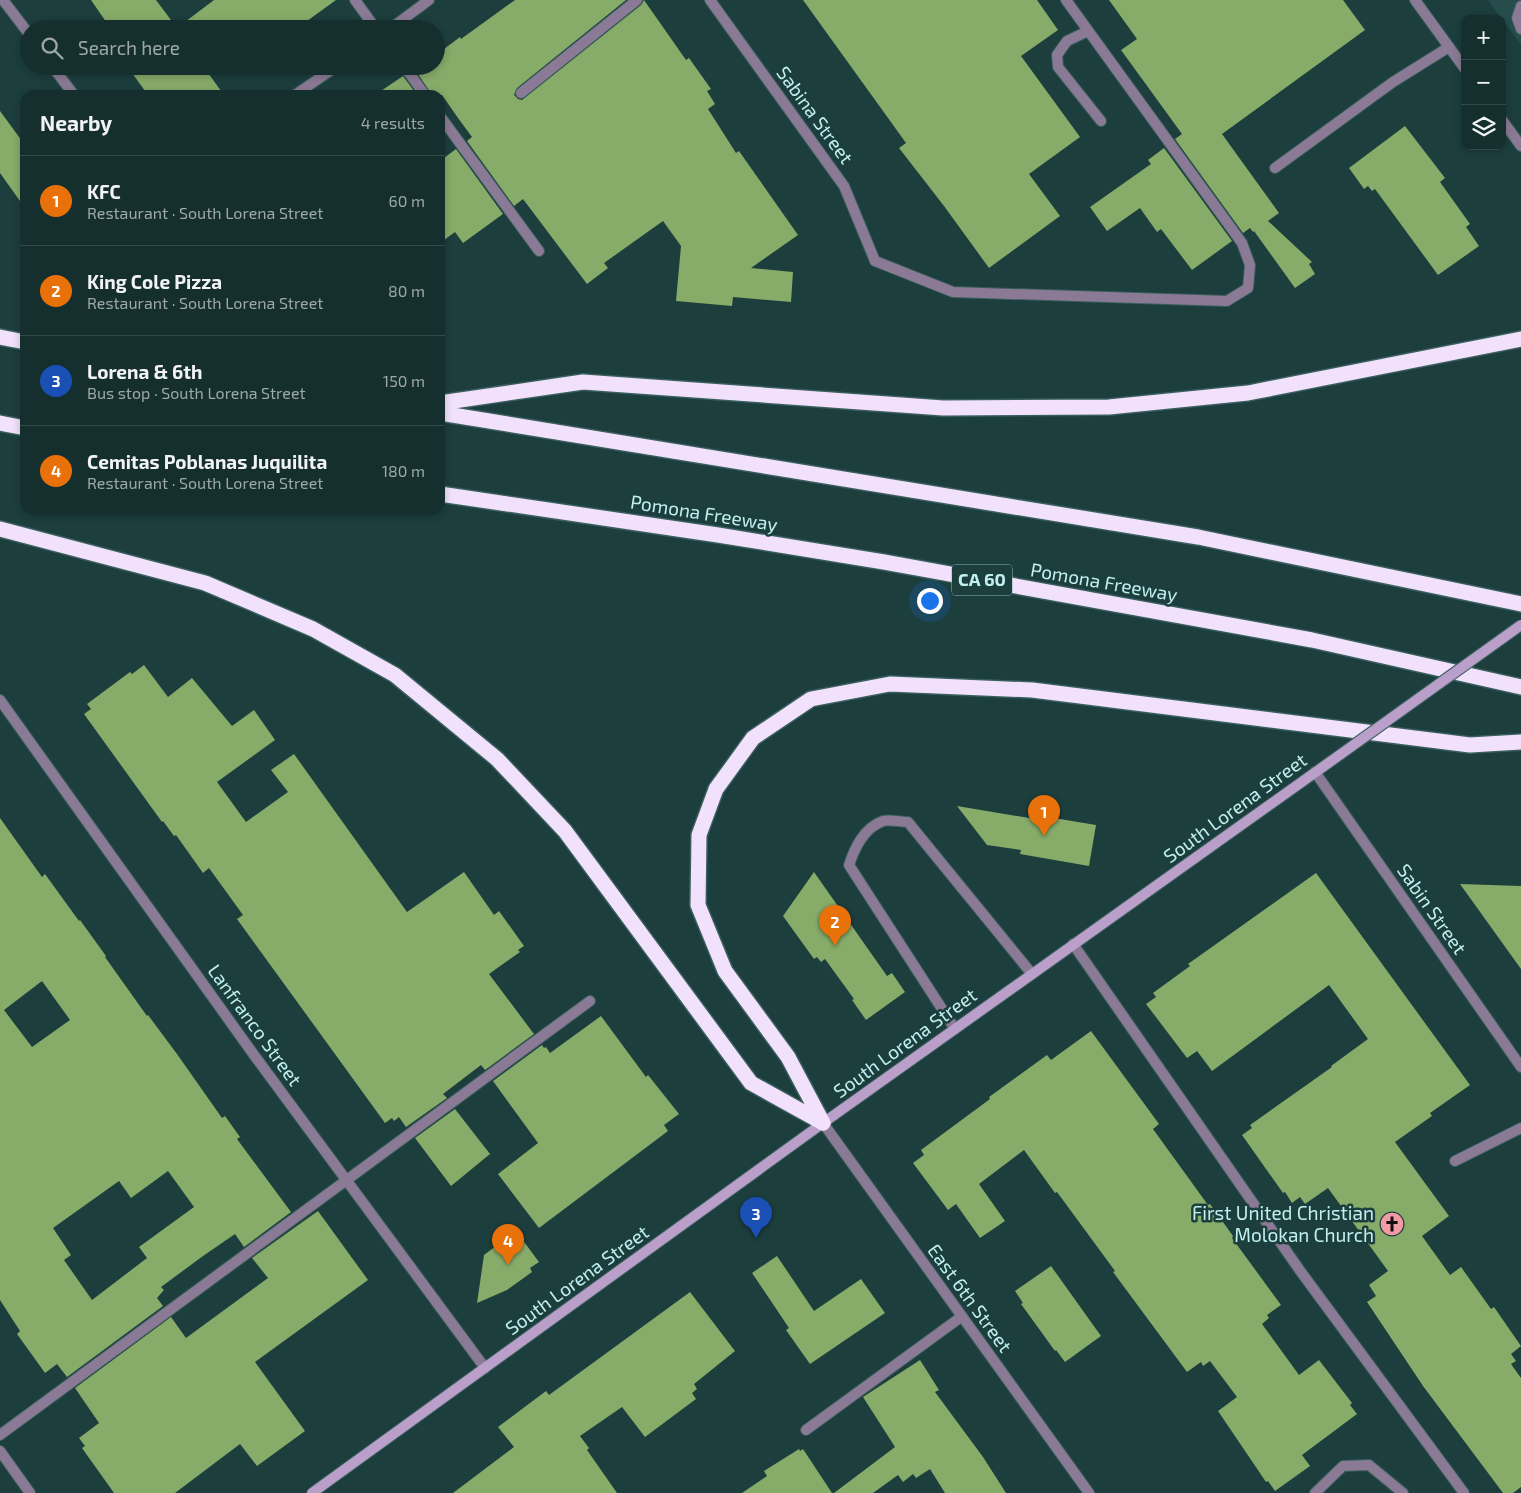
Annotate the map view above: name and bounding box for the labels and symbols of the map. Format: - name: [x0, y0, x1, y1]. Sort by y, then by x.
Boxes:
- street label: Sabina Street: [772, 61, 859, 168]
- street label: Pomona Freeway: [629, 490, 779, 536]
- street label: Pomona Freeway: [1029, 557, 1179, 606]
- road number: CA 60: [952, 564, 1012, 596]
- your location: [917, 588, 943, 614]
- street label: South Lorena Street: [1159, 748, 1311, 867]
- pin: 1: [1028, 795, 1060, 836]
- street label: Sabin Street: [1393, 859, 1472, 958]
- pin: 2: [819, 905, 851, 946]
- street label: Lanfranco Street: [204, 959, 307, 1090]
- street label: South Lorena Street: [829, 983, 981, 1102]
- pin: 3: [740, 1197, 772, 1238]
- place label: First United Christian Molokan Church: [1192, 1201, 1374, 1246]
- church icon: First United Christian Molokan Church: [1379, 1211, 1405, 1237]
- street label: South Lorena Street: [501, 1220, 653, 1339]
- pin: 4: [492, 1224, 524, 1265]
- street label: East 6th Street: [923, 1239, 1017, 1356]

